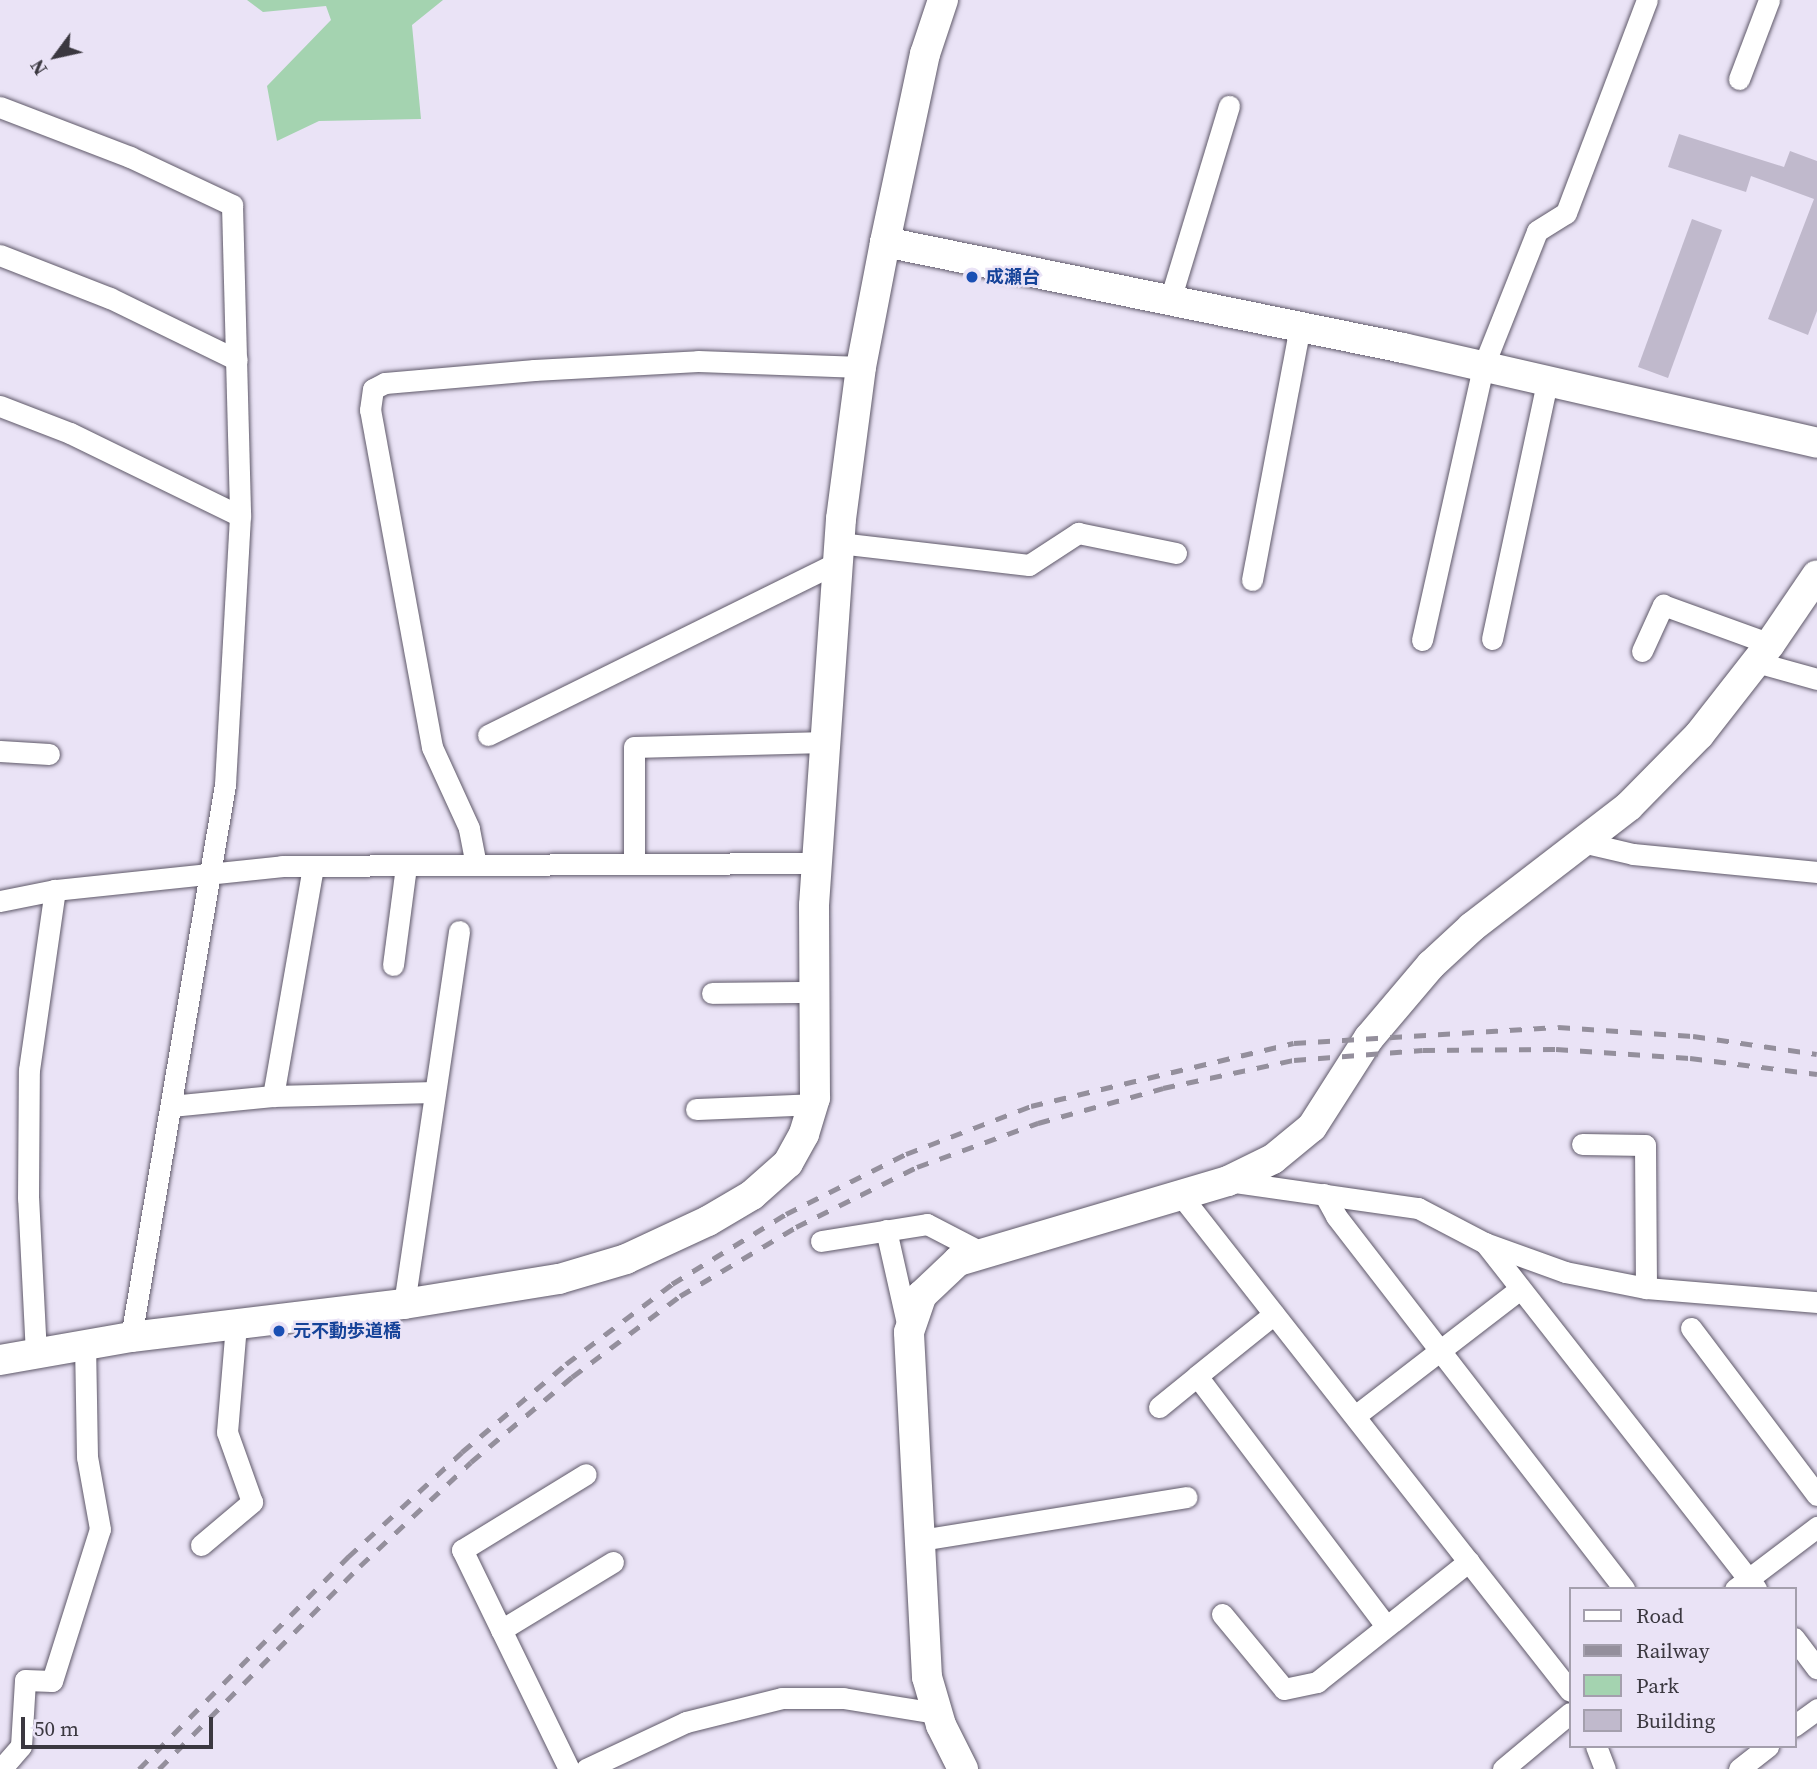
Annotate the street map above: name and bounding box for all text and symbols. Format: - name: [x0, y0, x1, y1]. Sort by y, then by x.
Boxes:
- north arrow: [21, 21, 91, 91]
- text: N: [24, 55, 53, 80]
- place label: 成瀬台: [986, 266, 1040, 288]
- marker: 成瀬台: [964, 269, 980, 285]
- place label: 元不動歩道橋: [293, 1320, 401, 1342]
- marker: 元不動歩道橋: [271, 1323, 287, 1339]
- legend: [1568, 1587, 1796, 1748]
- text: Road: [1636, 1601, 1684, 1630]
- text: Railway: [1636, 1636, 1710, 1665]
- text: Park: [1636, 1671, 1679, 1700]
- scale bar: [24, 1702, 217, 1746]
- text: Building: [1636, 1706, 1715, 1735]
- text: 50 m: [34, 1714, 79, 1743]

